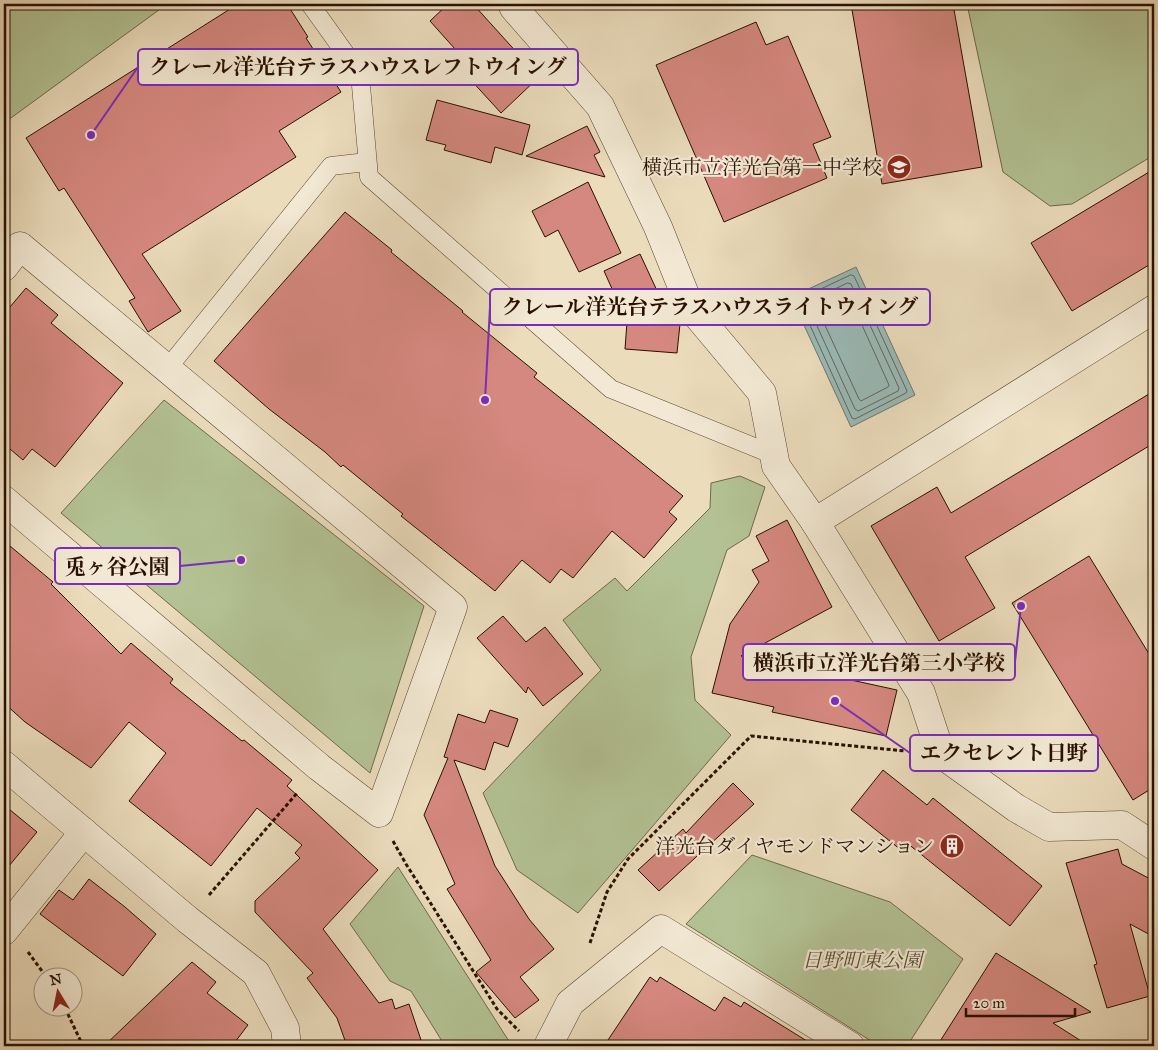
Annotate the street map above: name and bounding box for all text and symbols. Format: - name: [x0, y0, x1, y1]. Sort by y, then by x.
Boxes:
- callout: クレール洋光台テラスハウスレフトウイング: [138, 49, 578, 85]
- text: クレール洋光台テラスハウスレフトウイング: [149, 54, 567, 80]
- school or university icon: 横浜市立洋光台第一中学校: [886, 154, 912, 180]
- place label: 横浜市立洋光台第一中学校: [642, 155, 882, 179]
- callout: クレール洋光台テラスハウスライトウイング: [490, 289, 930, 325]
- text: クレール洋光台テラスハウスライトウイング: [502, 294, 918, 320]
- callout: 兎ヶ谷公園: [55, 548, 180, 584]
- text: 兎ヶ谷公園: [65, 554, 170, 580]
- callout: 横浜市立洋光台第三小学校: [743, 644, 1015, 680]
- text: 横浜市立洋光台第三小学校: [753, 650, 1005, 676]
- callout: エクセレント日野: [910, 735, 1098, 771]
- text: エクセレント日野: [920, 740, 1088, 766]
- building icon: 洋光台ダイヤモンドマンション: [939, 833, 965, 859]
- place label: 洋光台ダイヤモンドマンション: [655, 834, 934, 858]
- park label: 日野町東公園: [802, 948, 925, 972]
- north arrow: [32, 968, 82, 1018]
- text: N: [49, 970, 63, 989]
- scale bar: [966, 985, 1074, 1017]
- text: 20 m: [973, 994, 1005, 1012]

